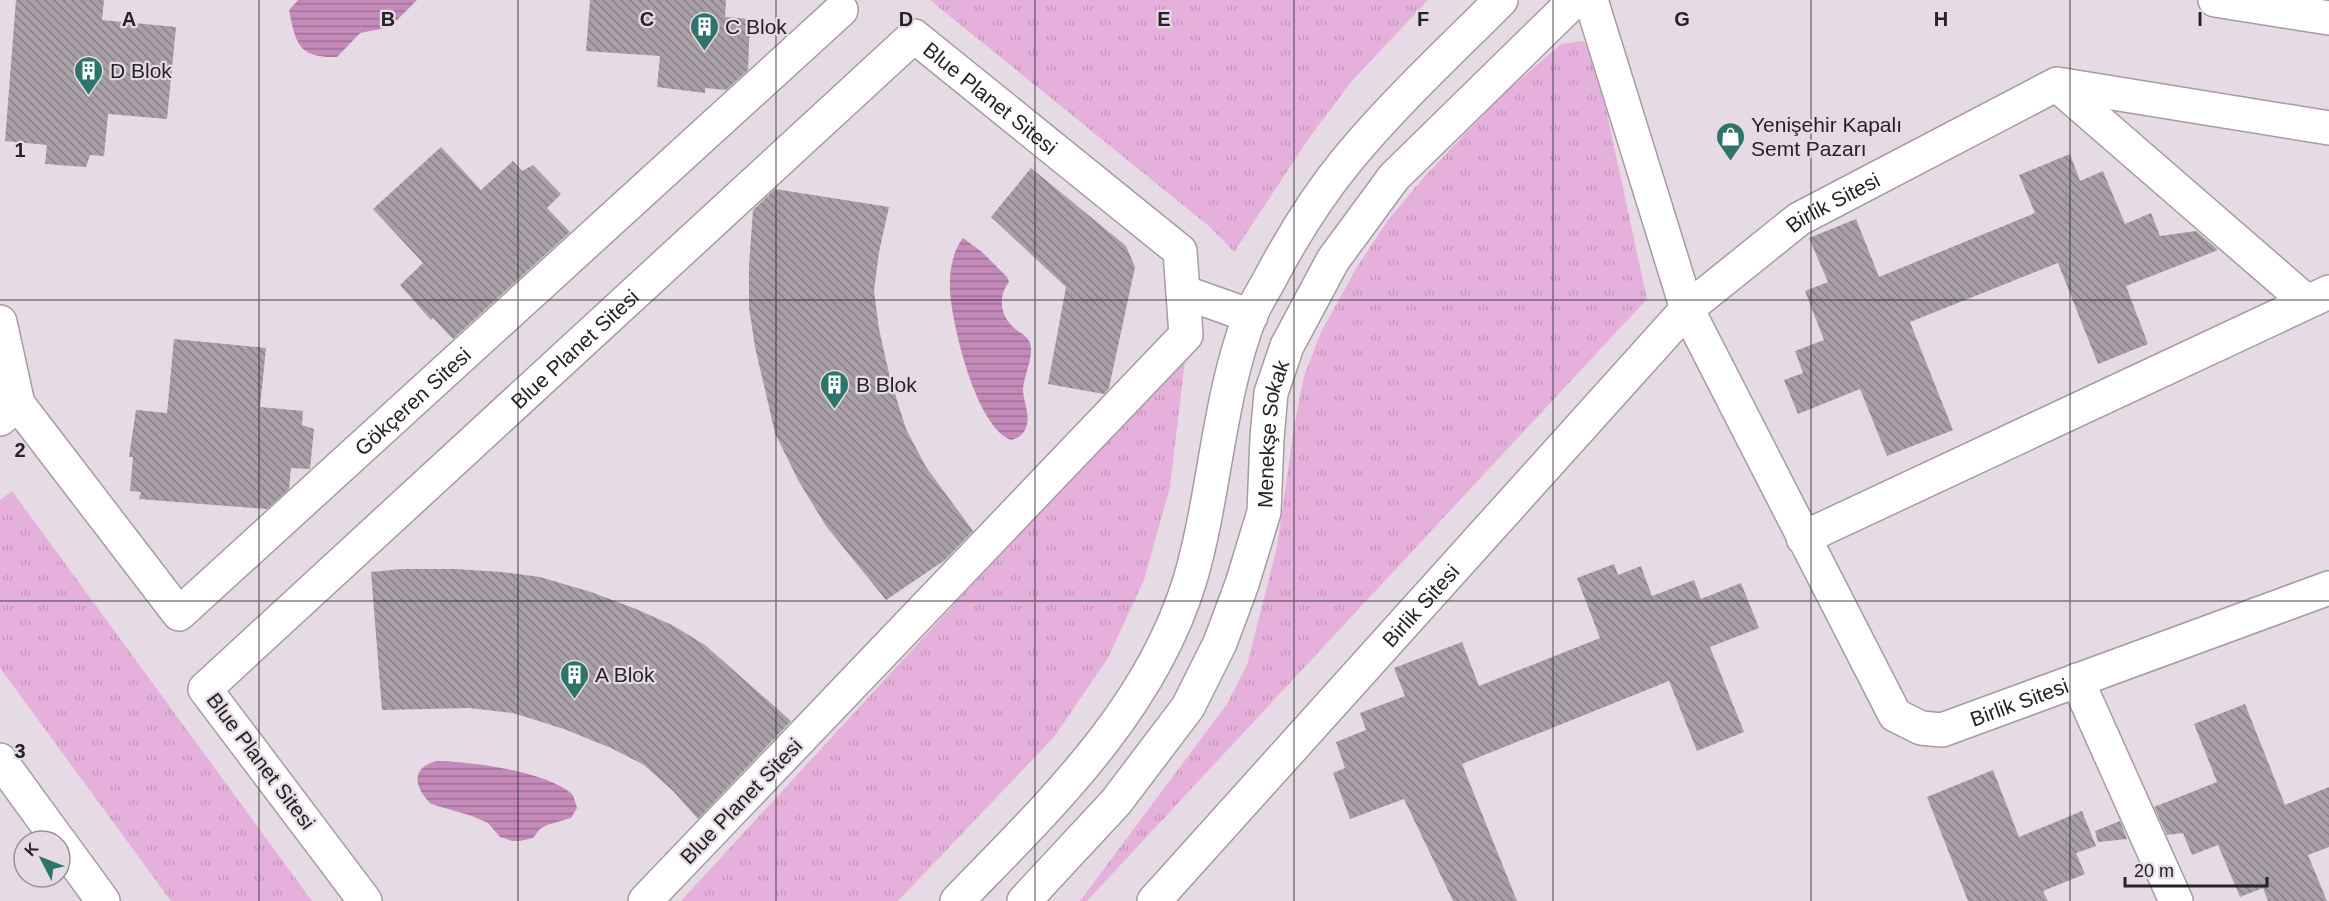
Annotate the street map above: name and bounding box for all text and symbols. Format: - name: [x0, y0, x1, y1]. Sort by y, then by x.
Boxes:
- text: A: [122, 8, 136, 30]
- text: B: [381, 8, 395, 30]
- text: C: [640, 8, 654, 30]
- text: D: [899, 8, 913, 30]
- text: E: [1157, 8, 1171, 30]
- text: F: [1417, 8, 1429, 30]
- text: G: [1674, 8, 1690, 30]
- text: H: [1934, 8, 1948, 30]
- text: I: [2197, 8, 2203, 30]
- building icon: C Blok: [688, 10, 720, 52]
- place label: C Blok: [725, 15, 787, 38]
- street label: Blue Planet Sitesi: [919, 37, 1062, 159]
- building icon: D Blok: [73, 54, 105, 96]
- place label: D Blok: [110, 59, 172, 82]
- place label: Yenişehir Kapalı Semt Pazarı: [1751, 113, 1902, 160]
- shop icon: Yenişehir Kapalı Semt Pazarı: [1714, 120, 1746, 162]
- text: 1: [14, 139, 26, 161]
- street label: Birlik Sitesi: [1781, 167, 1883, 237]
- street label: Blue Planet Sitesi: [506, 284, 643, 413]
- street label: Gökçeren Sitesi: [350, 343, 475, 460]
- street label: Menekşe Sokak: [1253, 356, 1293, 508]
- building icon: B Blok: [819, 368, 851, 410]
- place label: B Blok: [856, 373, 917, 396]
- text: 2: [14, 439, 26, 461]
- street label: Birlik Sitesi: [1377, 559, 1463, 651]
- building icon: A Blok: [558, 658, 590, 700]
- place label: A Blok: [595, 663, 655, 686]
- street label: Birlik Sitesi: [1967, 673, 2071, 730]
- street label: Blue Planet Sitesi: [202, 688, 320, 834]
- street label: Blue Planet Sitesi: [676, 734, 806, 868]
- text: 3: [14, 740, 26, 762]
- north arrow: [12, 829, 72, 889]
- text: K: [21, 839, 42, 859]
- scale bar: [2125, 850, 2268, 888]
- text: 20 m: [2134, 861, 2174, 881]

